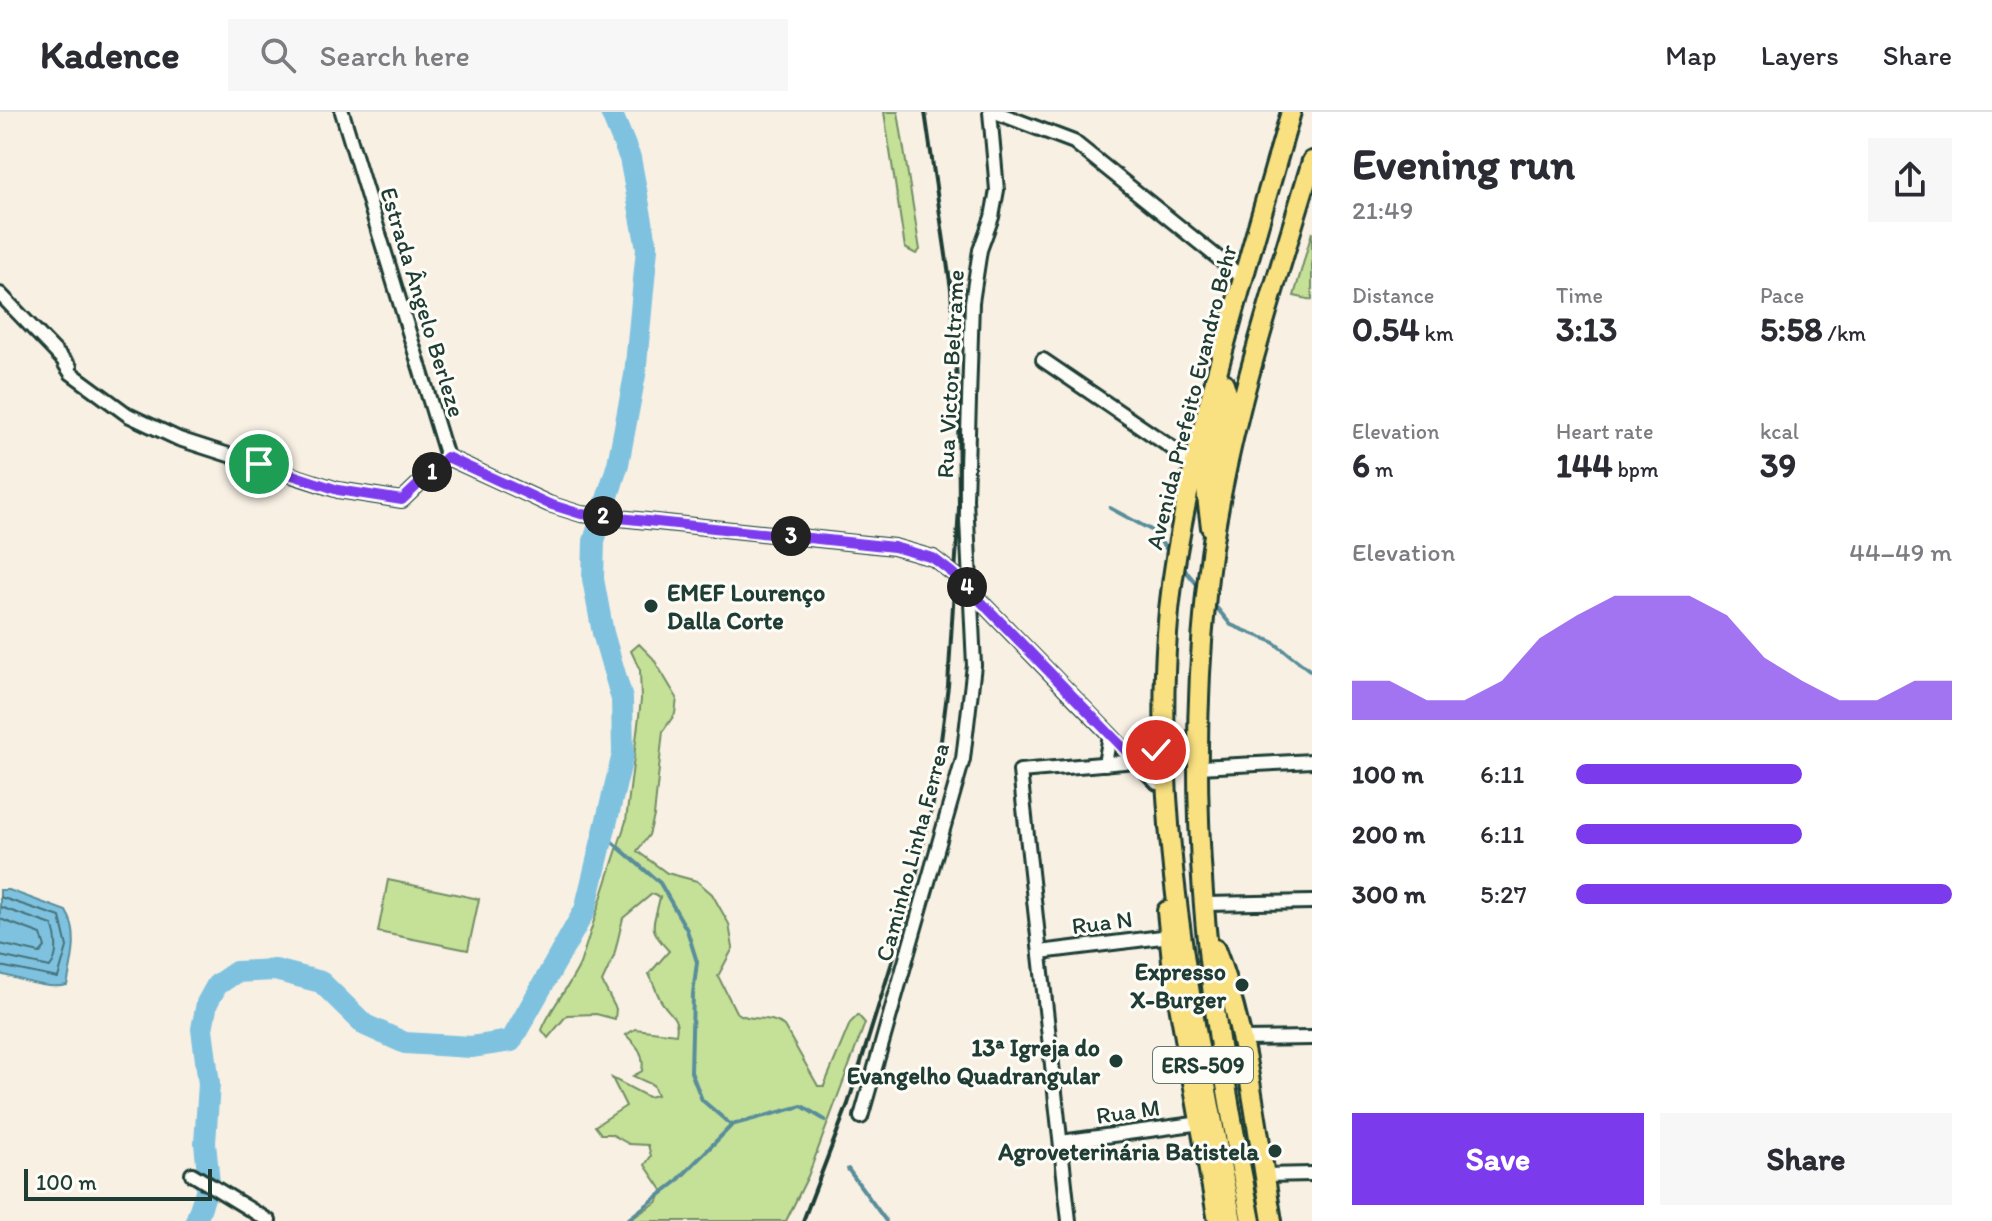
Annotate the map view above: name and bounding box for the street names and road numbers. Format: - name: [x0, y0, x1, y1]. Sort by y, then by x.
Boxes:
- street label: Estrada Ângelo Berleze: [374, 184, 472, 420]
- street label: Avenida Prefeito Evandro Behr: [1139, 241, 1243, 552]
- street label: Rua Victor Beltrame: [930, 269, 970, 479]
- street label: Caminho Linha Ferrea: [869, 739, 955, 964]
- street label: Rua N: [1070, 904, 1134, 940]
- road number: ERS-509: [1153, 1047, 1253, 1083]
- street label: Rua M: [1094, 1092, 1162, 1130]

